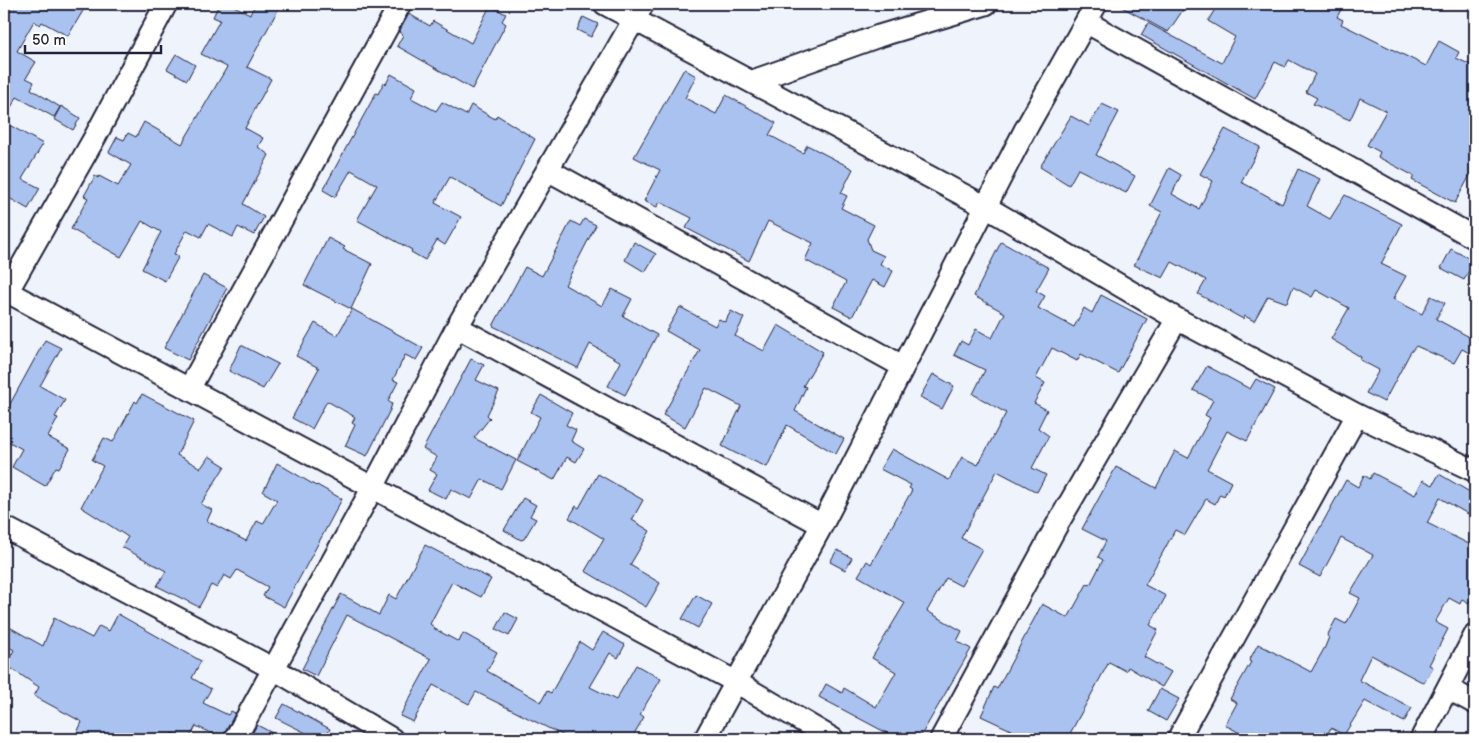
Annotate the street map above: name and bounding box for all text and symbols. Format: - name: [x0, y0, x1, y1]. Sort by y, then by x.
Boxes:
- scale bar: [25, 22, 161, 54]
- text: 50 m: [32, 31, 66, 50]

